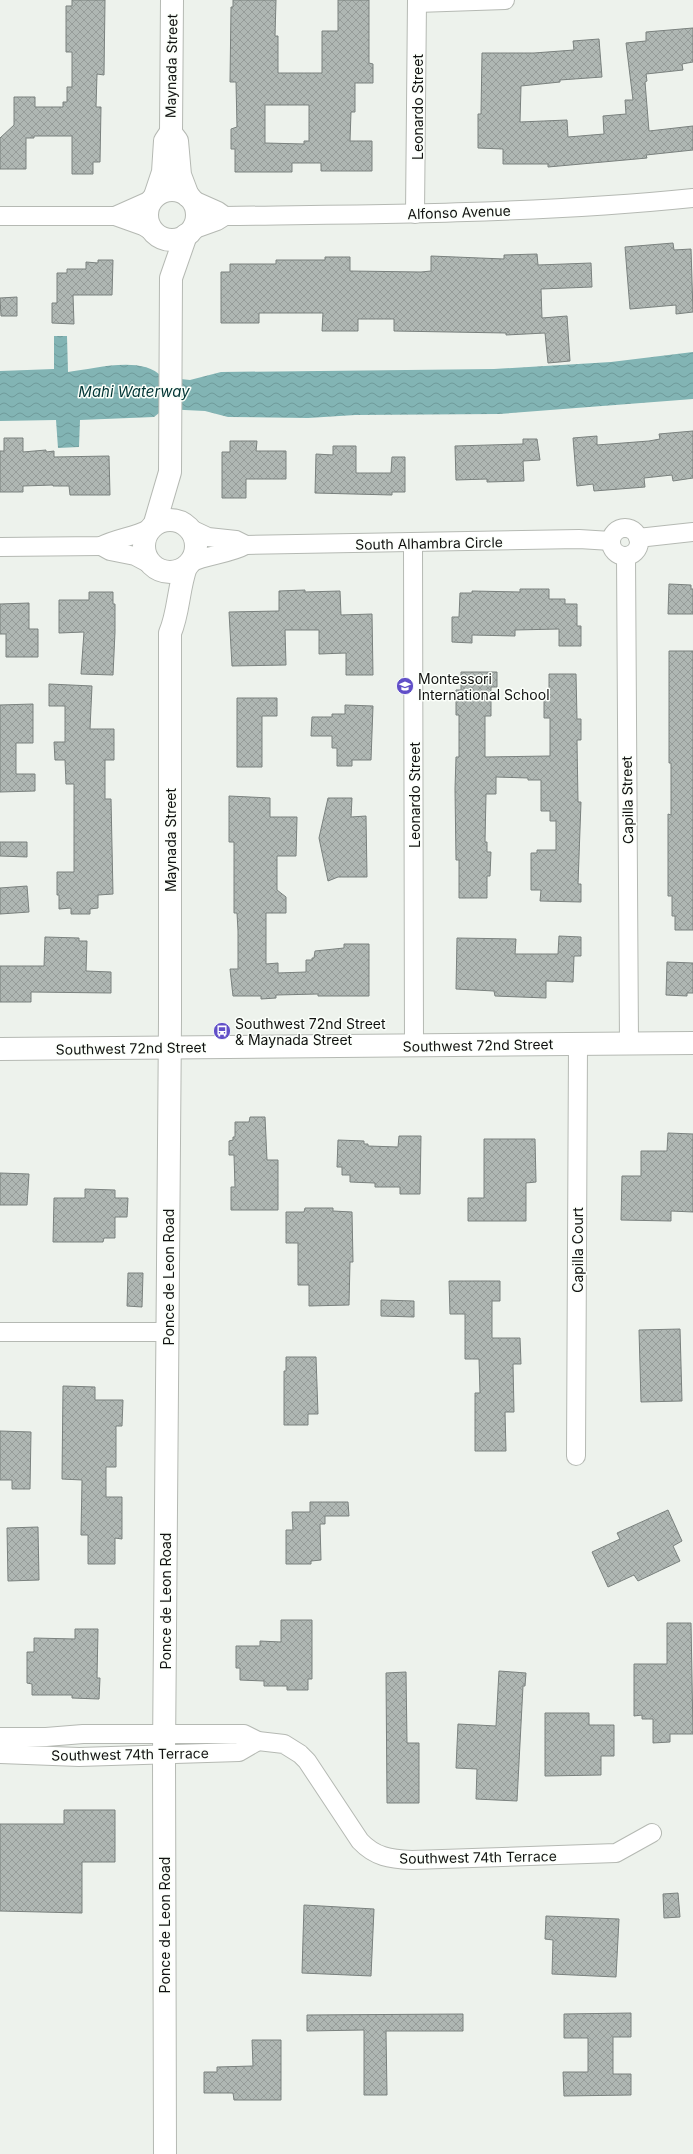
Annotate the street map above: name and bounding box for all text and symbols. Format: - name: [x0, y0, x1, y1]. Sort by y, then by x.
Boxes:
- street label: Maynada Street: [162, 13, 180, 118]
- street label: Leonardo Street: [409, 54, 426, 160]
- street label: Alfonso Avenue: [407, 202, 511, 222]
- water label: Mahi Waterway: [78, 382, 190, 401]
- street label: South Alhambra Circle: [355, 533, 503, 553]
- place label: Montessori International School: [418, 670, 550, 703]
- school or university icon: Montessori International School: [395, 676, 415, 696]
- street label: Leonardo Street: [406, 742, 423, 848]
- street label: Capilla Street: [618, 755, 636, 844]
- street label: Maynada Street: [162, 787, 179, 892]
- place label: Southwest 72nd Street & Maynada Street: [235, 1015, 386, 1048]
- bus stop icon: Southwest 72nd Street & Maynada Street: [212, 1021, 232, 1041]
- street label: Southwest 72nd Street: [403, 1035, 554, 1055]
- street label: Southwest 72nd Street: [56, 1038, 207, 1058]
- street label: Capilla Court: [569, 1207, 586, 1293]
- street label: Ponce de Leon Road: [160, 1209, 177, 1345]
- street label: Ponce de Leon Road: [157, 1533, 174, 1669]
- street label: Southwest 74th Terrace: [51, 1744, 209, 1764]
- street label: Southwest 74th Terrace: [399, 1847, 557, 1867]
- street label: Ponce de Leon Road: [156, 1857, 173, 1993]

